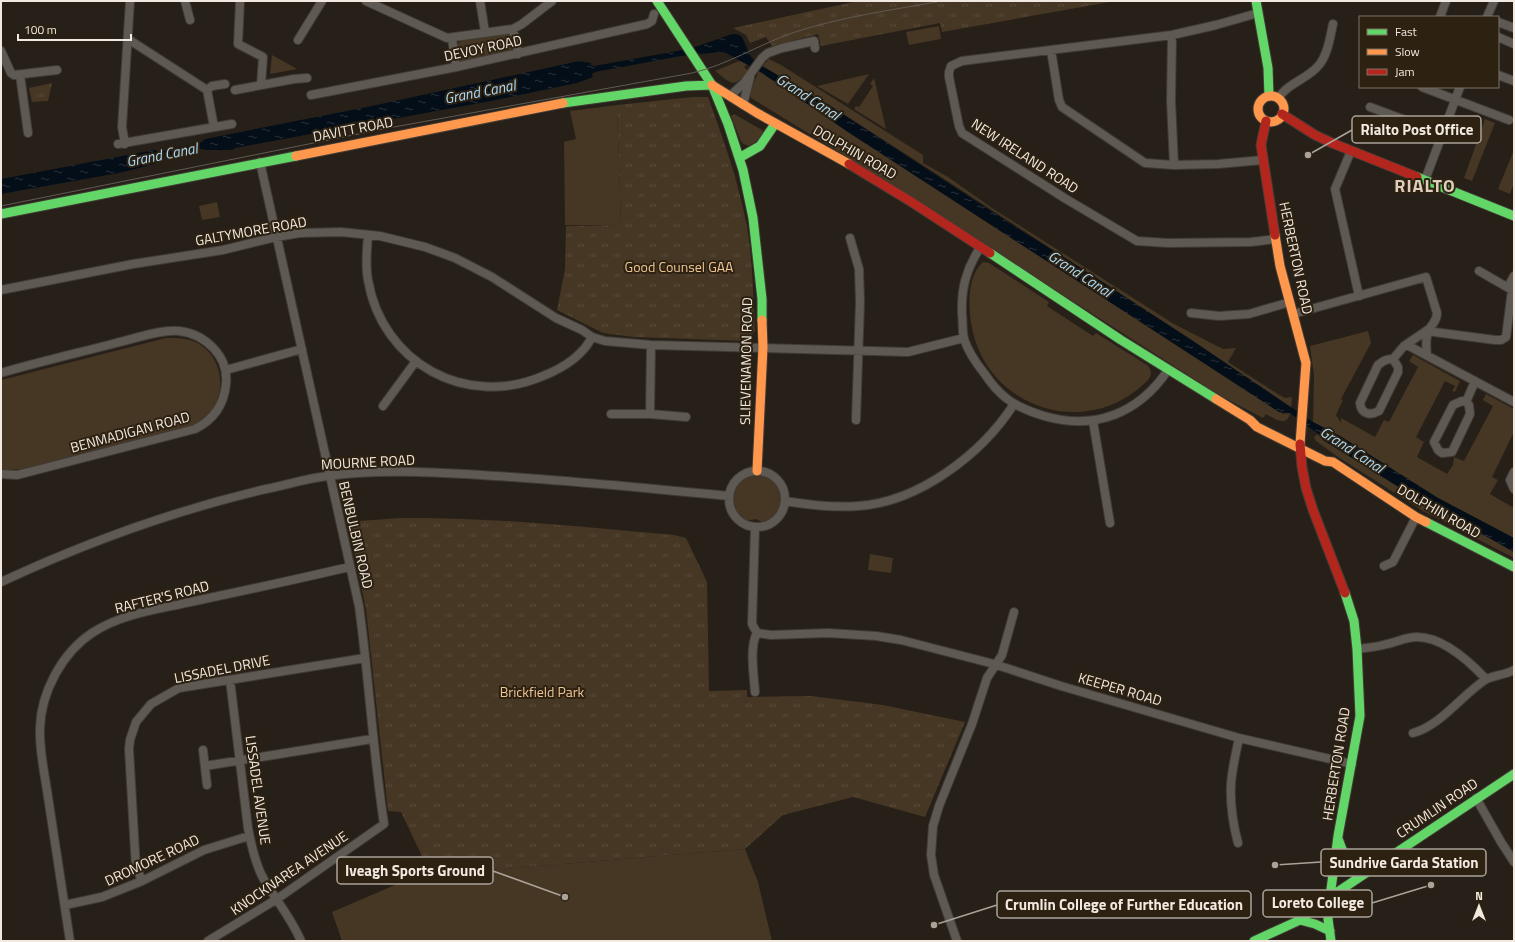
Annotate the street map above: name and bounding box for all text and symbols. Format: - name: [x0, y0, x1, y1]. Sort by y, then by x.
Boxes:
- scale bar: [18, 16, 131, 42]
- legend: [1359, 16, 1499, 88]
- text: 100 m: [24, 20, 57, 39]
- text: Fast: [1395, 22, 1418, 41]
- street label: DEVOY ROAD: [442, 29, 524, 66]
- text: Slow: [1395, 42, 1420, 61]
- text: Jam: [1395, 62, 1415, 81]
- water label: Grand Canal: [772, 67, 846, 127]
- water label: Grand Canal: [442, 73, 519, 110]
- street label: DAVITT ROAD: [311, 110, 395, 147]
- street label: NEW IRELAND ROAD: [967, 113, 1083, 198]
- callout: Rialto Post Office: [1352, 116, 1481, 143]
- text: Rialto Post Office: [1361, 118, 1474, 141]
- street label: DOLPHIN ROAD: [809, 119, 901, 184]
- water label: Grand Canal: [124, 136, 201, 173]
- district label: RIALTO: [1394, 172, 1456, 199]
- street label: HERBERTON ROAD: [1274, 200, 1319, 316]
- street label: GALTYMORE ROAD: [194, 210, 308, 251]
- water label: Grand Canal: [1044, 244, 1118, 304]
- park label: Good Counsel GAA: [625, 256, 734, 277]
- street label: SLIEVENAMON ROAD: [734, 297, 757, 425]
- street label: BENMADIGAN ROAD: [68, 405, 192, 458]
- water label: Grand Canal: [1316, 420, 1390, 480]
- street label: MOURNE ROAD: [320, 449, 415, 474]
- street label: DOLPHIN ROAD: [1393, 478, 1485, 543]
- street label: BENBULBIN ROAD: [334, 479, 379, 591]
- street label: RAFTER'S ROAD: [112, 575, 211, 618]
- street label: LISSADEL DRIVE: [172, 649, 272, 688]
- street label: KEEPER ROAD: [1076, 667, 1165, 711]
- park label: Brickfield Park: [500, 681, 585, 702]
- street label: HERBERTON ROAD: [1316, 706, 1355, 822]
- street label: LISSADEL AVENUE: [240, 734, 277, 846]
- street label: CRUMLIN ROAD: [1392, 772, 1482, 843]
- street label: KNOCKNAREA AVENUE: [226, 825, 352, 920]
- street label: DROMORE ROAD: [101, 828, 203, 891]
- callout: Sundrive Garda Station: [1321, 849, 1486, 876]
- text: Sundrive Garda Station: [1329, 851, 1479, 874]
- callout: Iveagh Sports Ground: [337, 857, 493, 884]
- text: Iveagh Sports Ground: [345, 859, 485, 882]
- north arrow: [1459, 886, 1499, 926]
- text: N: [1475, 888, 1483, 904]
- callout: Loreto College: [1263, 890, 1372, 917]
- callout: Crumlin College of Further Education: [997, 891, 1251, 918]
- text: Loreto College: [1272, 891, 1365, 914]
- text: Crumlin College of Further Education: [1005, 893, 1243, 916]

